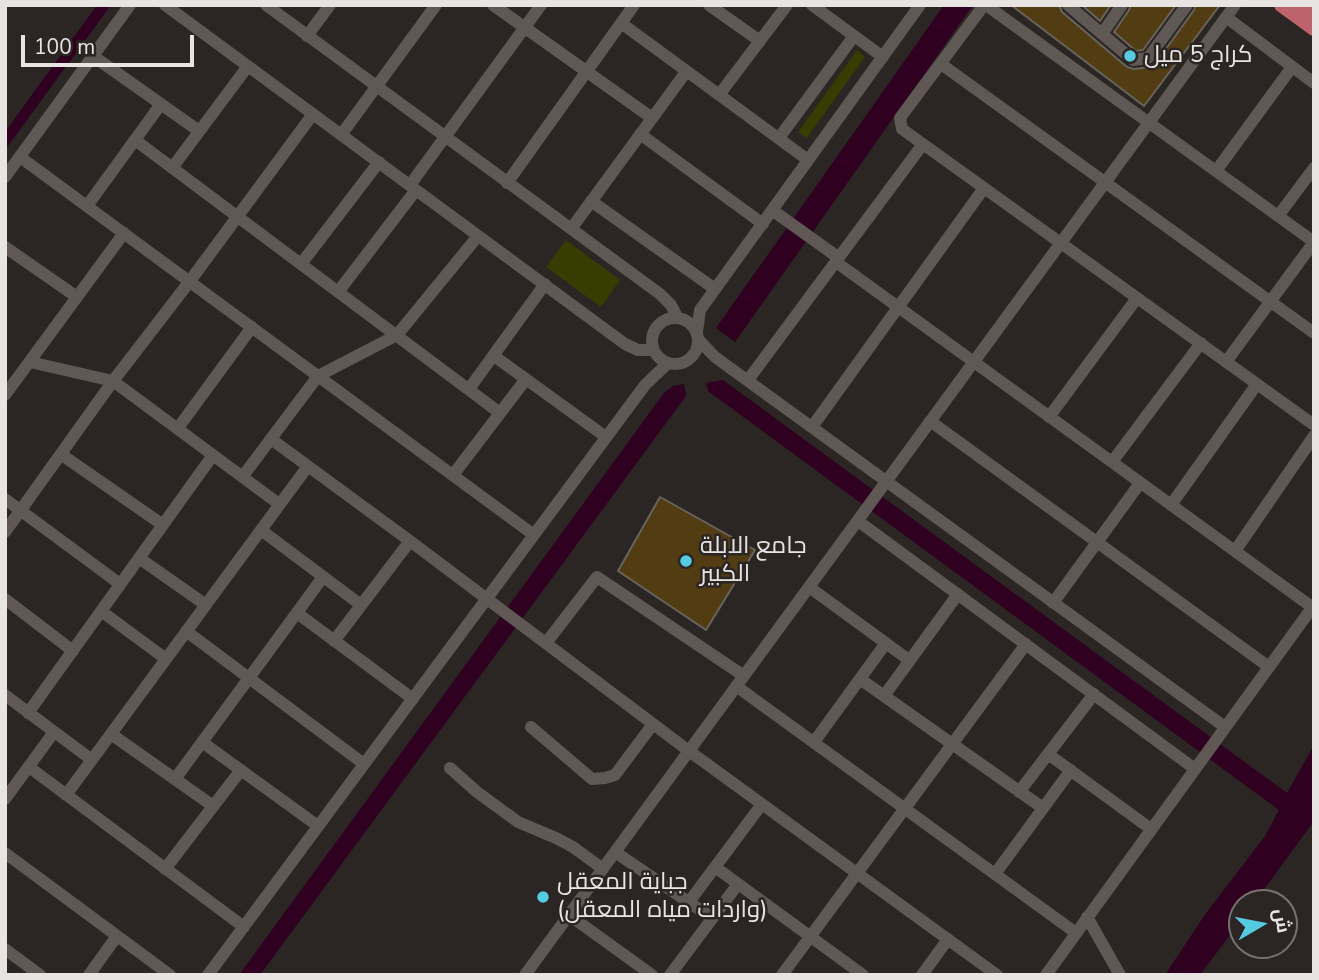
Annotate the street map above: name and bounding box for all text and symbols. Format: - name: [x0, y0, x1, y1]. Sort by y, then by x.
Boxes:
- scale bar: [24, 21, 198, 65]
- text: 100 m: [34, 33, 95, 61]
- place label: كراج 5 ميل: [1144, 42, 1253, 70]
- marker: كراج 5 ميل: [1122, 48, 1138, 64]
- place label: جامع الابلة الكبير: [700, 533, 807, 589]
- marker: جامع الابلة الكبير: [678, 553, 694, 569]
- place label: جباية المعقل (واردات مياه المعقل): [557, 869, 768, 925]
- marker: جباية المعقل (واردات مياه المعقل): [535, 889, 551, 905]
- north arrow: [1228, 889, 1298, 959]
- text: ش: [1267, 906, 1297, 935]

